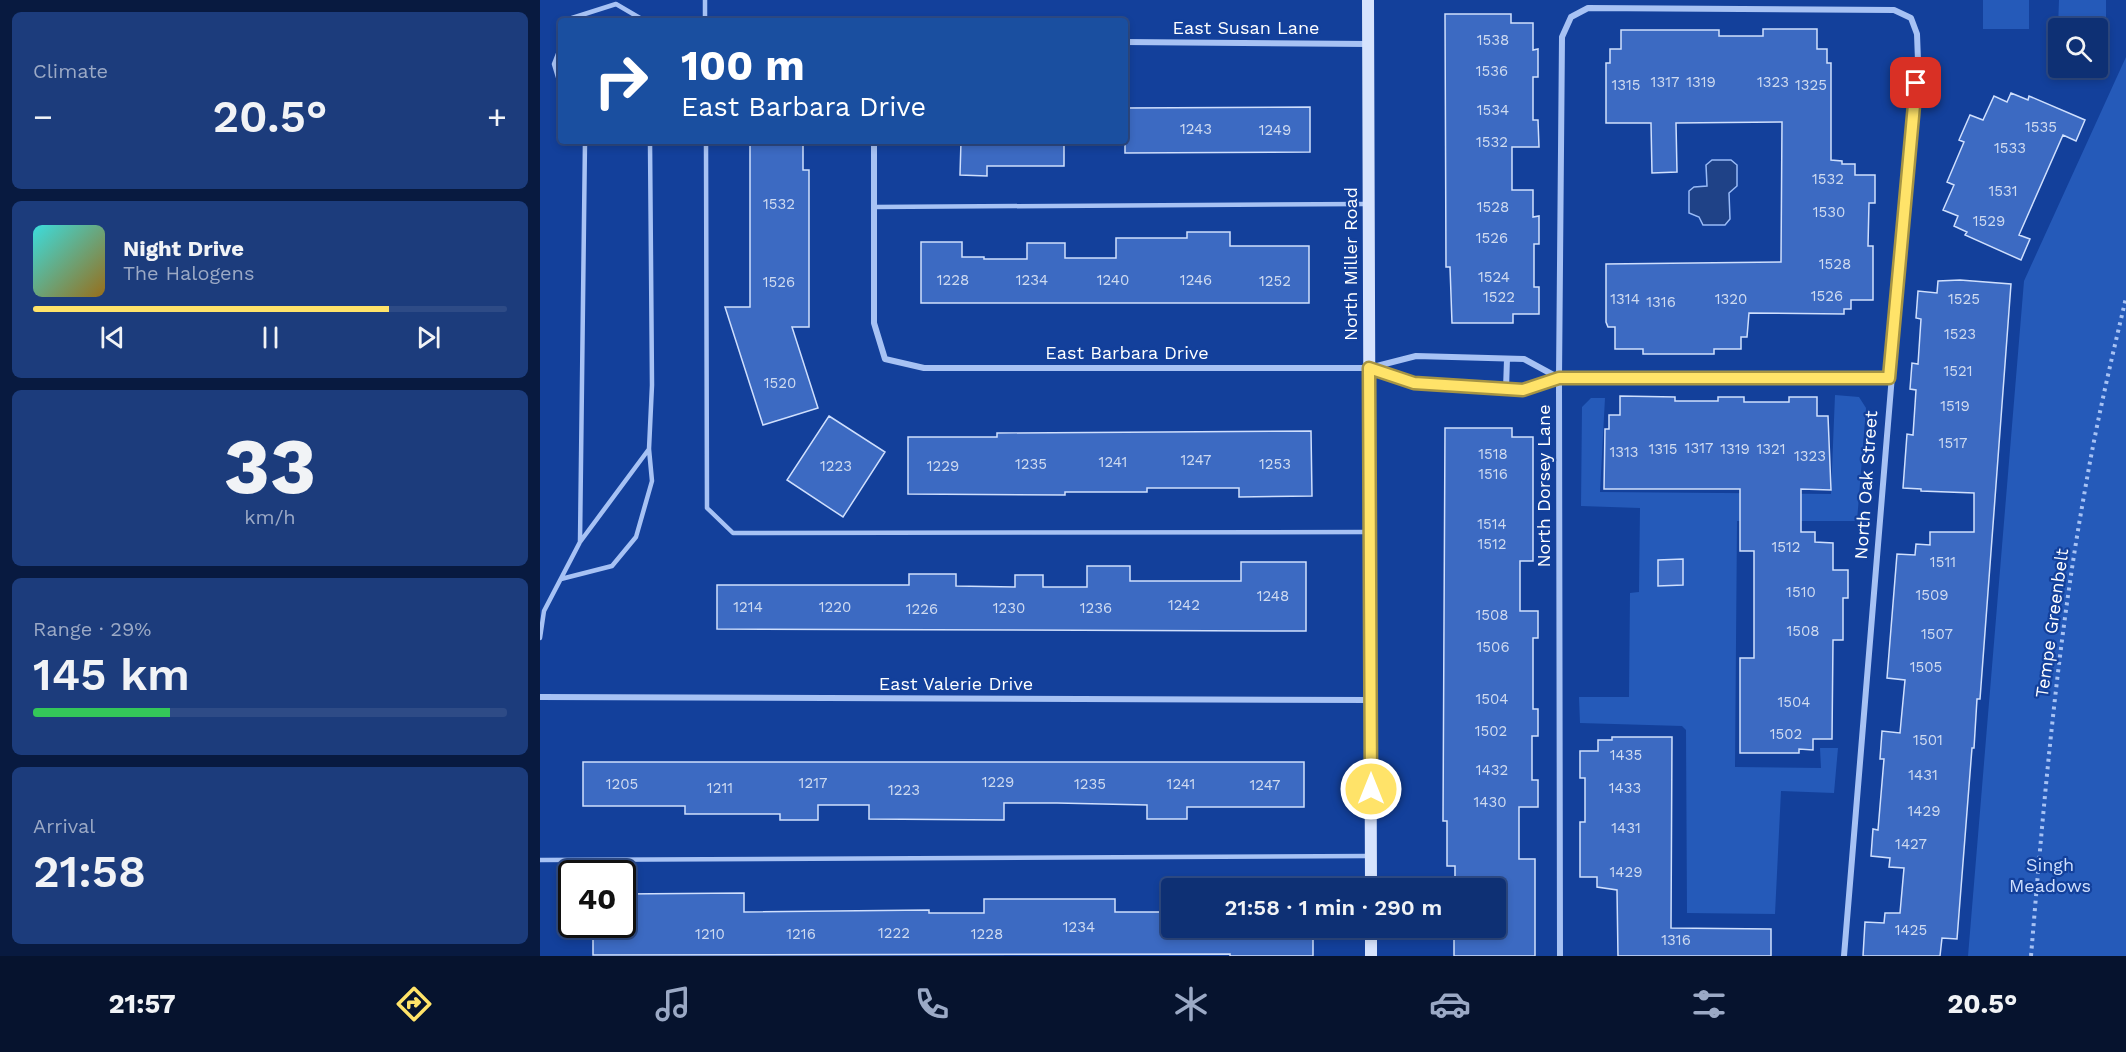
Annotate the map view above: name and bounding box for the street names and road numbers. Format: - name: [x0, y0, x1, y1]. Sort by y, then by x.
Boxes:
- street label: East Susan Lane: [1173, 17, 1319, 38]
- street label: North Miller Road: [1340, 187, 1361, 341]
- street label: East Barbara Drive: [1045, 342, 1209, 363]
- street label: North Dorsey Lane: [1533, 404, 1554, 568]
- street label: North Oak Street: [1850, 409, 1881, 560]
- street label: Tempe Greenbelt: [2031, 546, 2072, 699]
- street label: East Valerie Drive: [879, 673, 1033, 694]

